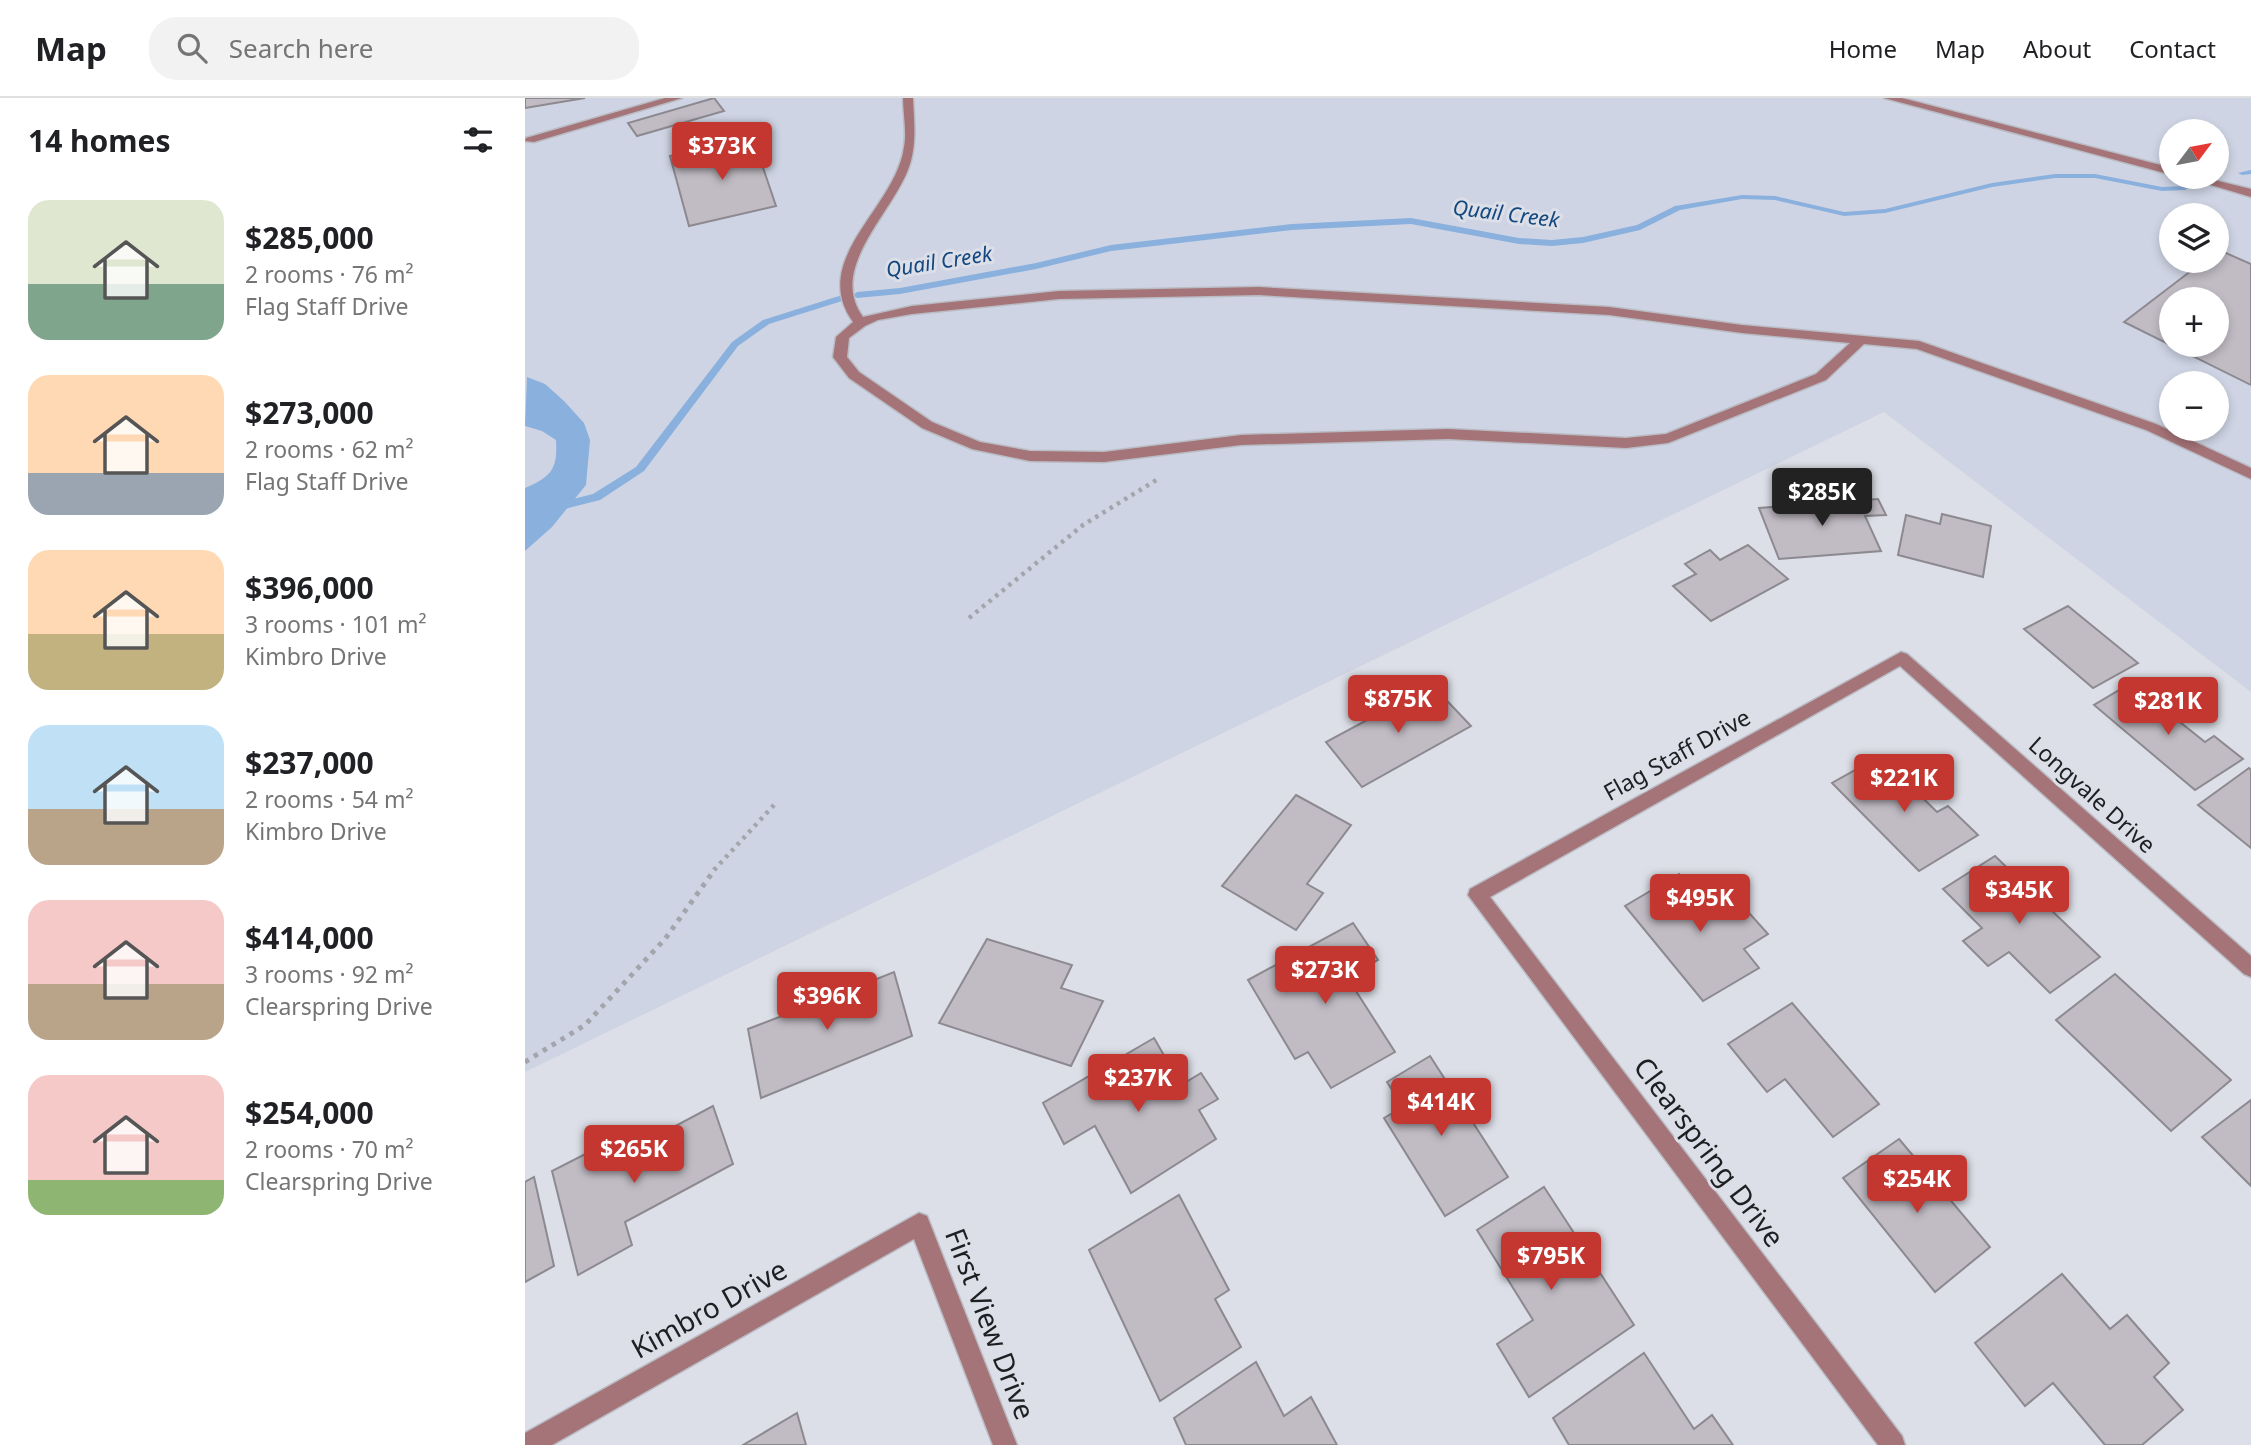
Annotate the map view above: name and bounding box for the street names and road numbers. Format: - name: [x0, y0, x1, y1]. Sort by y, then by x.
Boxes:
- street label: Flag Staff Drive: [1597, 701, 1756, 808]
- street label: Longvale Drive: [2022, 729, 2163, 860]
- street label: Clearspring Drive: [1626, 1049, 1794, 1254]
- street label: First View Drive: [937, 1223, 1045, 1425]
- street label: Kimbro Drive: [624, 1250, 793, 1367]

